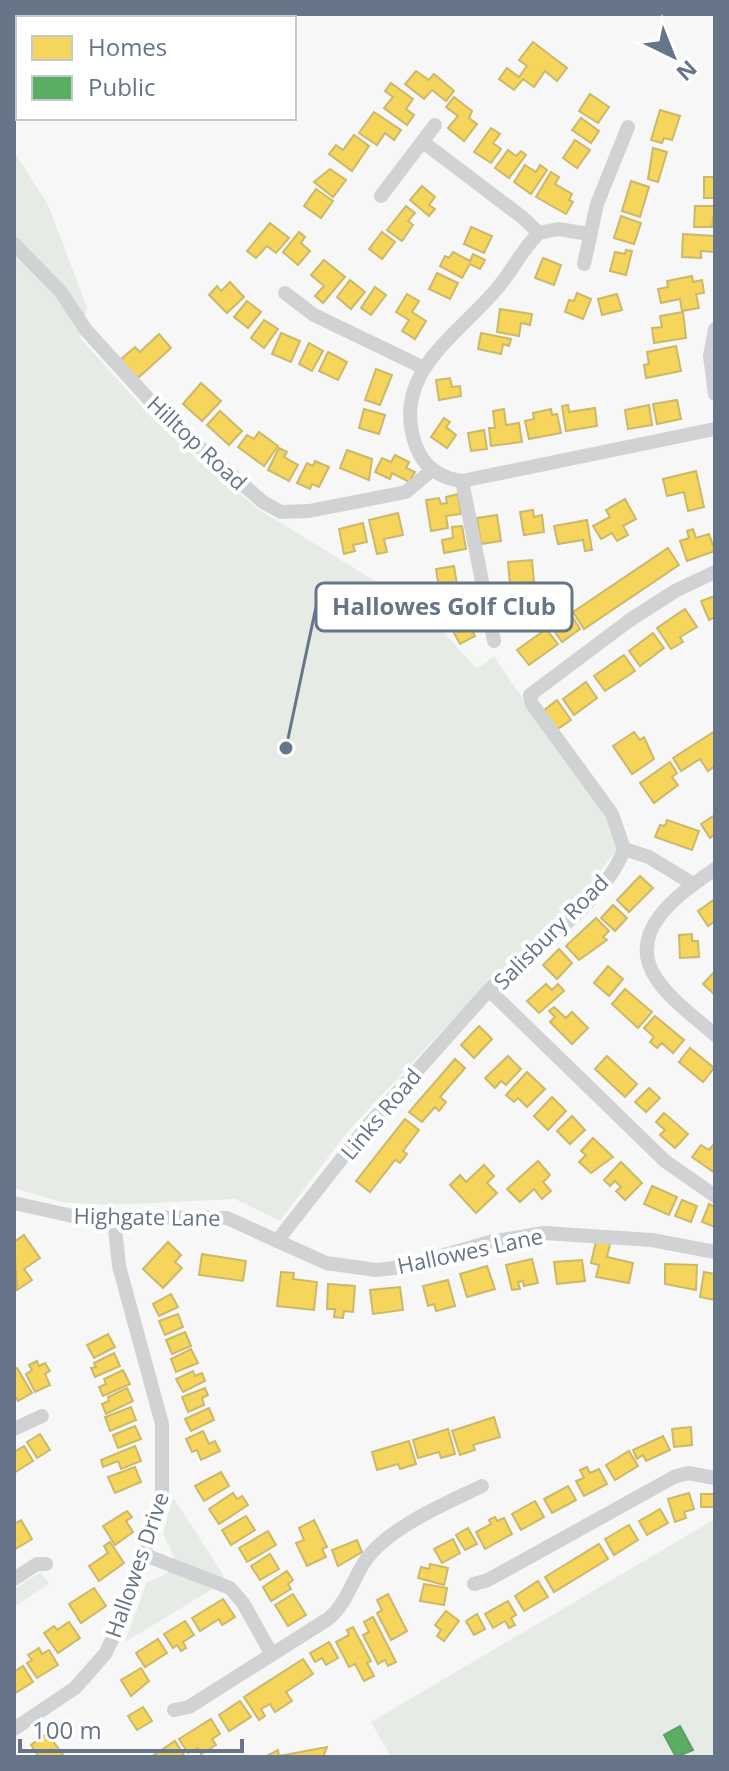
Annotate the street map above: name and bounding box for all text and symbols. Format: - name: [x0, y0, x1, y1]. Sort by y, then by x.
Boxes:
- legend: [16, 16, 296, 120]
- north arrow: [633, 16, 713, 96]
- text: Homes: [88, 30, 167, 63]
- text: N: [671, 54, 704, 88]
- text: Public: [88, 70, 155, 103]
- street label: Hilltop Road: [142, 388, 254, 496]
- callout: Hallowes Golf Club: [316, 583, 572, 631]
- text: Hallowes Golf Club: [332, 589, 556, 622]
- street label: Salisbury Road: [486, 867, 614, 995]
- street label: Links Road: [333, 1061, 427, 1165]
- street label: Highgate Lane: [73, 1200, 221, 1232]
- street label: Hallowes Lane: [394, 1220, 545, 1280]
- street label: Hallowes Drive: [97, 1488, 175, 1642]
- scale bar: [20, 1703, 242, 1753]
- text: 100 m: [32, 1713, 102, 1746]

